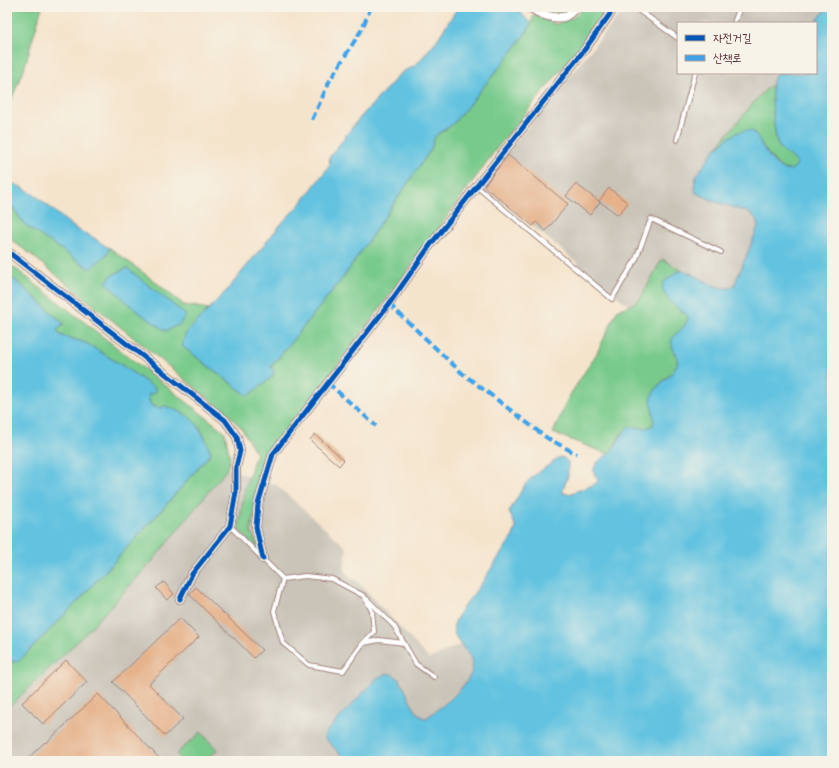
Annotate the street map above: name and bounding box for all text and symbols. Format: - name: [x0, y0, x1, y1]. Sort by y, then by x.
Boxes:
- legend: [677, 22, 817, 74]
- text: 자전거길: [713, 30, 752, 45]
- text: 산책로: [713, 50, 742, 65]

